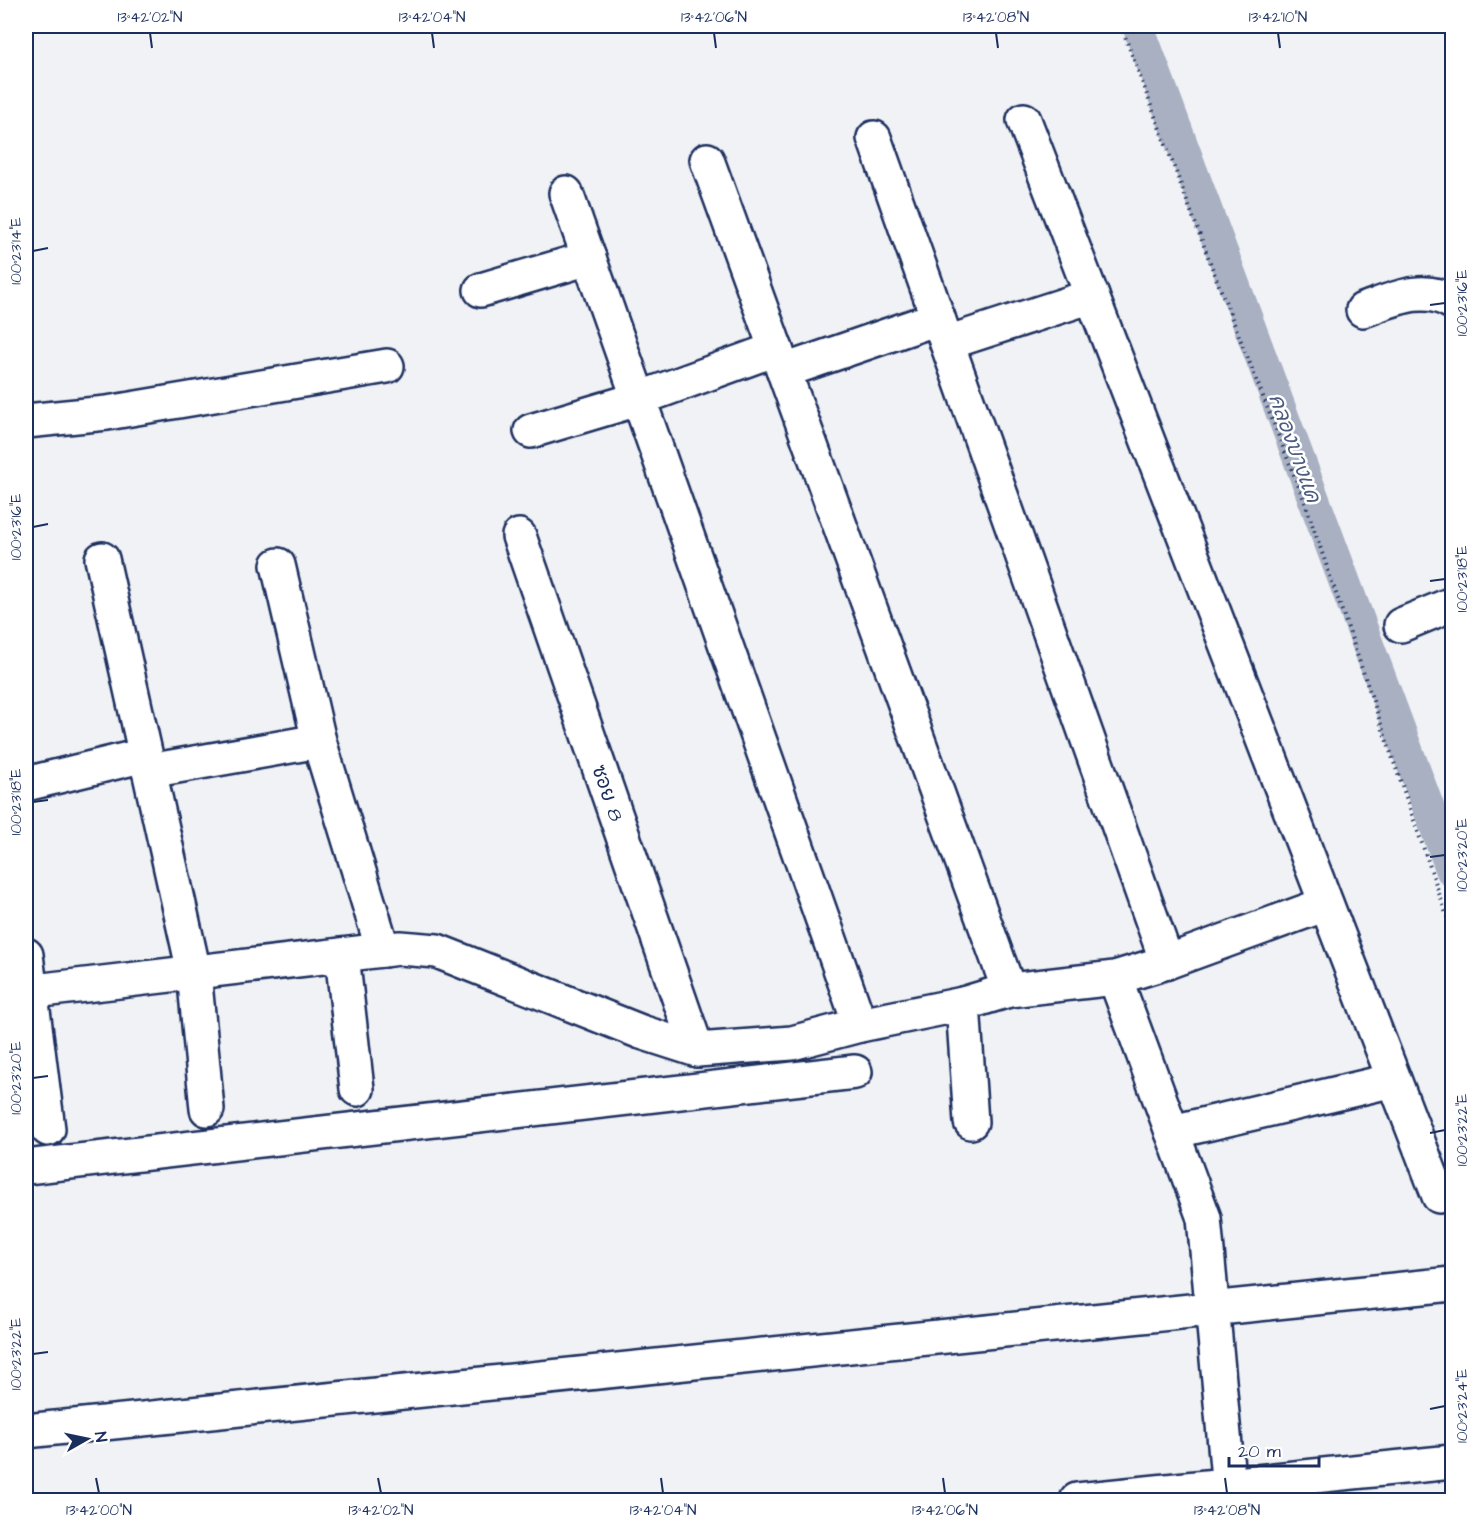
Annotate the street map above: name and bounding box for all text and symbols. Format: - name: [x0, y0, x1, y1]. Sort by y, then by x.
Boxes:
- text: 13°42'02"N: [117, 7, 183, 28]
- text: 13°42'04"N: [399, 7, 465, 28]
- text: 13°42'06"N: [681, 7, 747, 28]
- text: 13°42'08"N: [963, 7, 1029, 28]
- text: 13°42'10"N: [1249, 7, 1307, 28]
- text: 100°23'14"E: [6, 217, 27, 285]
- text: 100°23'16"E: [1452, 270, 1473, 336]
- water label: คลองบางแค: [1261, 390, 1328, 508]
- text: 100°23'16"E: [6, 494, 27, 560]
- text: 100°23'18"E: [1452, 545, 1473, 612]
- street label: ซอย 8: [584, 761, 630, 825]
- text: 100°23'18"E: [6, 768, 27, 835]
- text: 100°23'20"E: [1452, 818, 1473, 892]
- text: 100°23'20"E: [6, 1041, 27, 1115]
- text: 100°23'22"E: [1452, 1094, 1473, 1166]
- text: 100°23'22"E: [6, 1318, 27, 1390]
- text: 100°23'24"E: [1452, 1369, 1473, 1443]
- north arrow: [57, 1409, 117, 1469]
- text: N: [89, 1430, 112, 1443]
- scale bar: [1229, 1430, 1319, 1468]
- text: 20 m: [1238, 1439, 1281, 1464]
- text: 13°42'00"N: [66, 1500, 132, 1521]
- text: 13°42'02"N: [348, 1500, 414, 1521]
- text: 13°42'04"N: [630, 1500, 696, 1521]
- text: 13°42'06"N: [912, 1500, 978, 1521]
- text: 13°42'08"N: [1194, 1500, 1260, 1521]

